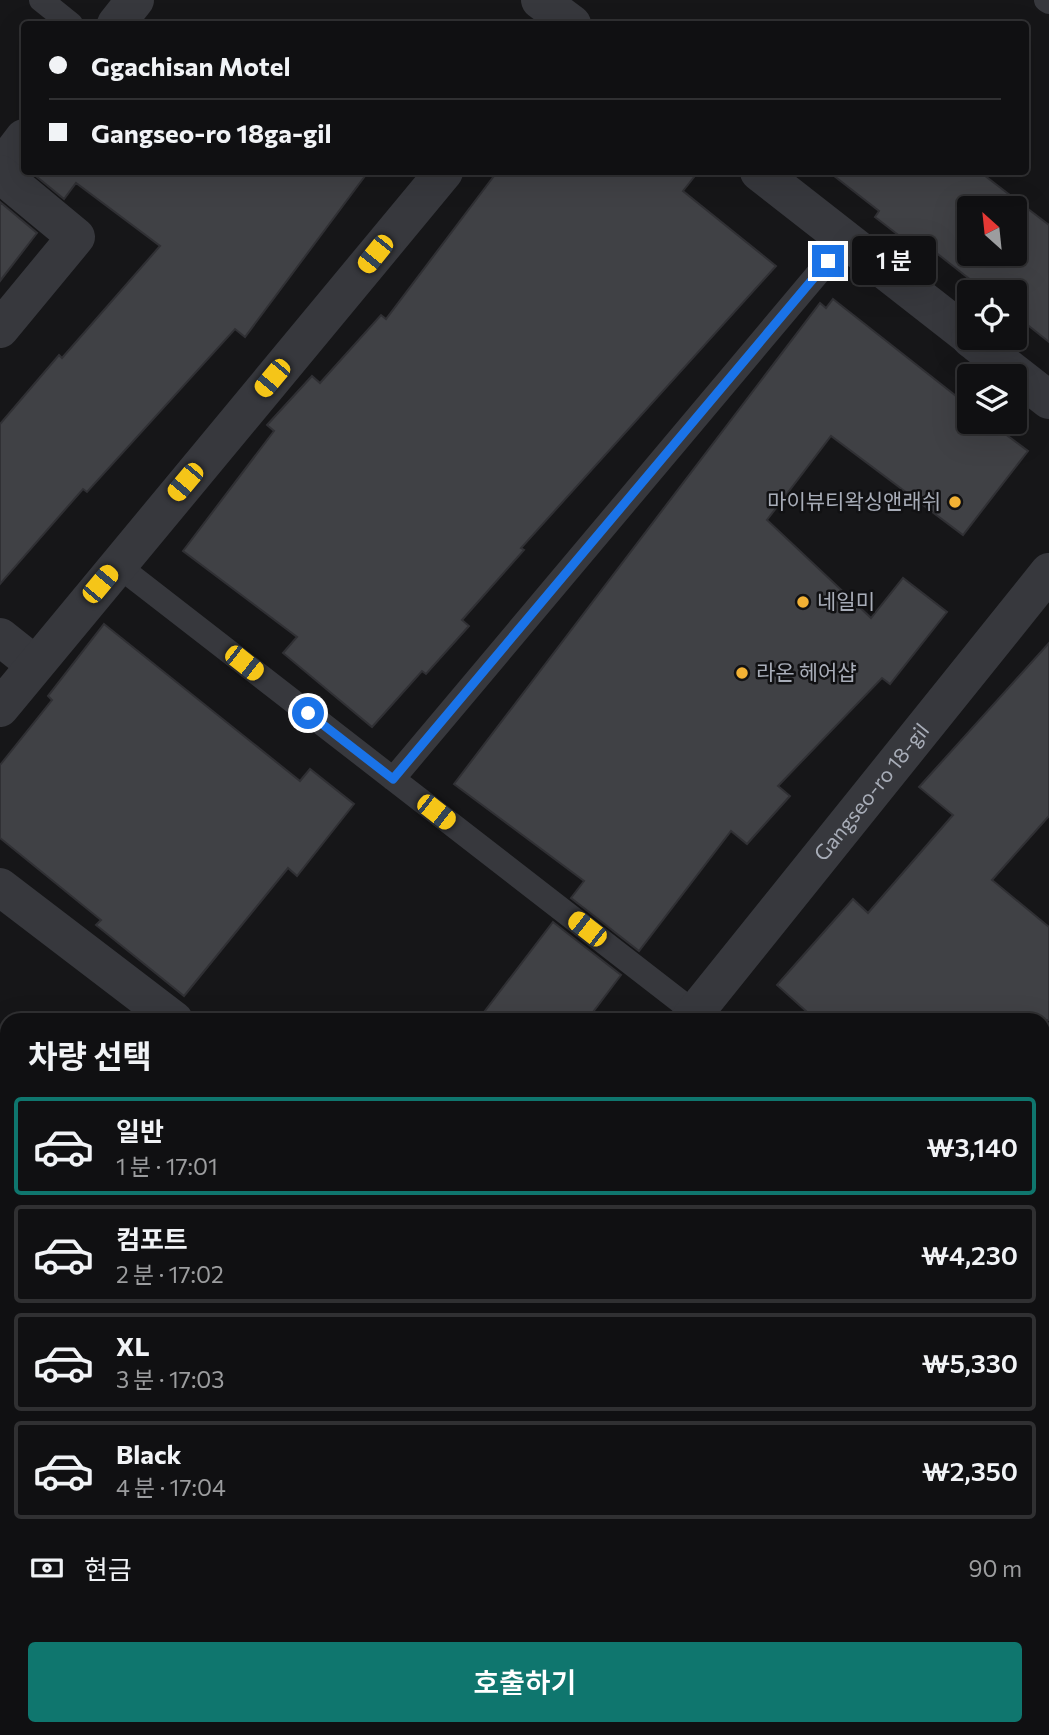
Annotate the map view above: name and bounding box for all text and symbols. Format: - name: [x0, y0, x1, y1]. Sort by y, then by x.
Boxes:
- text: Ggachisan Motel: [91, 50, 291, 81]
- text: Gangseo-ro 18ga-gil: [91, 117, 332, 148]
- north arrow: [957, 196, 1027, 266]
- map controls: [957, 196, 1027, 434]
- car: [354, 231, 397, 277]
- callout: 1 분: [852, 236, 936, 286]
- route end: [812, 245, 844, 277]
- text: 1 분: [876, 246, 912, 274]
- button: locate: [957, 280, 1027, 350]
- car: [251, 355, 294, 401]
- button: layers: [957, 364, 1027, 434]
- car: [164, 459, 207, 505]
- place label: 마이뷰티왁싱앤래쉬: [767, 488, 941, 513]
- marker: 마이뷰티왁싱앤래쉬: [947, 494, 963, 510]
- car: [79, 561, 122, 607]
- place label: 네일미: [817, 588, 875, 613]
- marker: 네일미: [795, 594, 811, 610]
- car: [221, 642, 268, 684]
- place label: 라온 헤어샵: [756, 659, 857, 684]
- marker: 라온 헤어샵: [734, 665, 750, 681]
- route start: [292, 697, 324, 729]
- street label: Gangseo-ro 18-gil: [808, 718, 933, 865]
- car: [413, 791, 460, 833]
- car: [564, 908, 611, 950]
- text: 차량 선택: [28, 1035, 152, 1075]
- icon: car: [32, 1115, 95, 1178]
- text: 일반: [116, 1115, 164, 1146]
- text: ₩3,140: [927, 1131, 1018, 1162]
- text: 1 분 · 17:01: [116, 1152, 218, 1180]
- icon: car: [32, 1223, 95, 1286]
- text: 컴포트: [116, 1223, 188, 1254]
- text: ₩4,230: [921, 1239, 1018, 1270]
- text: 2 분 · 17:02: [116, 1260, 224, 1288]
- text: XL: [116, 1330, 150, 1361]
- icon: car: [32, 1331, 95, 1394]
- text: ₩5,330: [922, 1347, 1018, 1378]
- text: 3 분 · 17:03: [116, 1365, 224, 1393]
- text: Black: [116, 1438, 182, 1469]
- icon: car: [32, 1439, 95, 1502]
- text: ₩2,350: [922, 1455, 1018, 1486]
- text: 4 분 · 17:04: [116, 1473, 226, 1501]
- icon: cash: [28, 1549, 66, 1587]
- text: 현금: [84, 1553, 132, 1584]
- text: 90 m: [969, 1554, 1022, 1582]
- button: 호출하기: [28, 1642, 1022, 1722]

